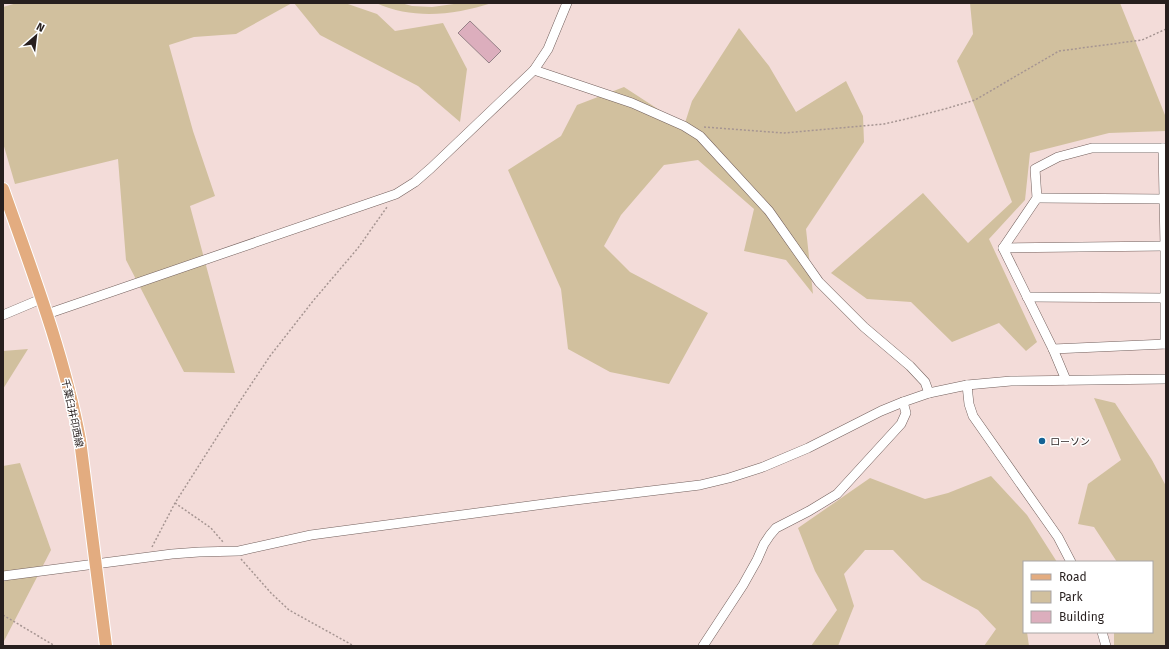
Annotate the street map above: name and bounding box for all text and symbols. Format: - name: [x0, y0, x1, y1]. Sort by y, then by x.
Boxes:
- north arrow: [16, 16, 56, 56]
- text: N: [34, 20, 47, 35]
- street label: 千葉臼井印西線: [59, 378, 85, 449]
- marker: ローソン: [1037, 436, 1047, 446]
- place label: ローソン: [1050, 436, 1090, 448]
- legend: [1023, 561, 1153, 633]
- text: Road: [1059, 570, 1087, 584]
- text: Park: [1059, 590, 1083, 604]
- text: Building: [1059, 610, 1105, 624]

